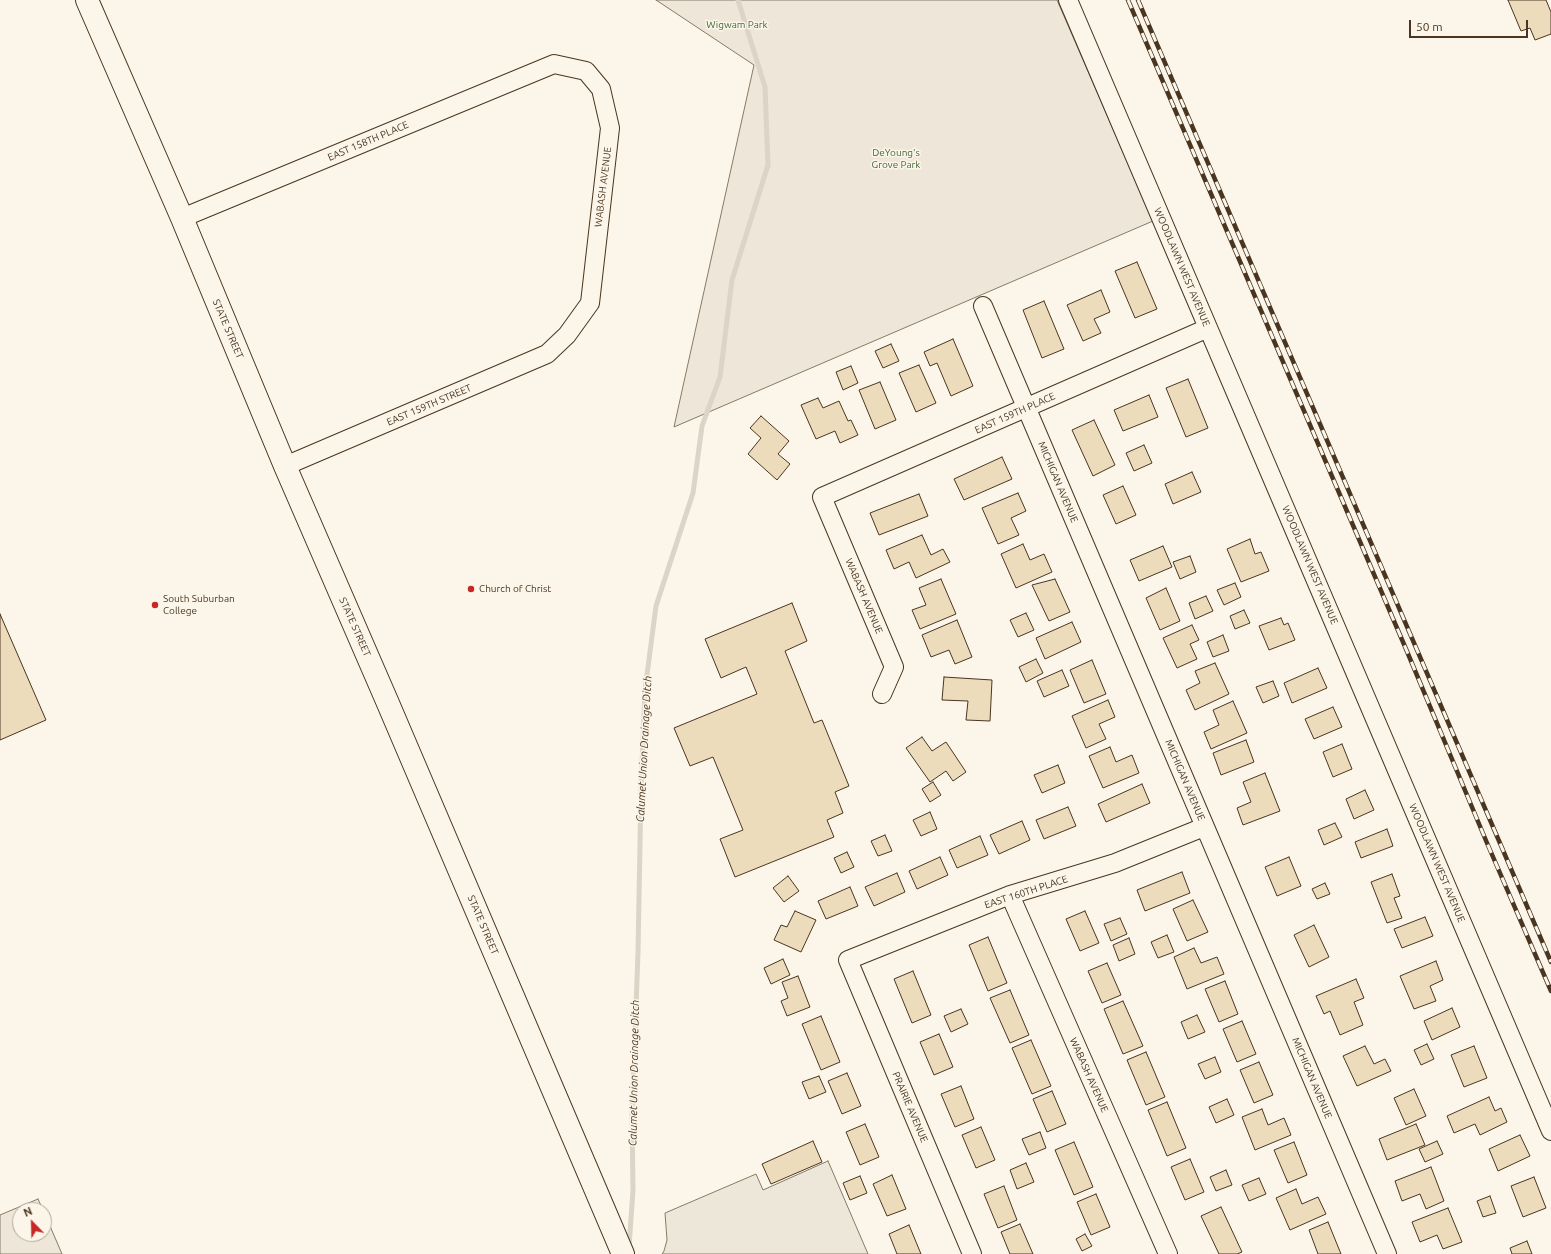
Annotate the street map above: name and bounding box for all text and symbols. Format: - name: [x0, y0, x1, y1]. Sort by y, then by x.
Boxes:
- scale bar: [1411, 12, 1530, 38]
- park label: Wigwam Park: [706, 19, 768, 31]
- text: 50 m: [1416, 20, 1443, 33]
- street label: EAST 158TH PLACE: [326, 119, 410, 163]
- street label: WABASH AVENUE: [592, 146, 614, 228]
- park label: DeYoung's Grove Park: [872, 147, 920, 170]
- street label: WOODLAWN WEST AVENUE: [1152, 206, 1212, 328]
- street label: STATE STREET: [210, 297, 246, 361]
- street label: EAST 159TH STREET: [385, 382, 473, 428]
- street label: EAST 159TH PLACE: [973, 390, 1057, 436]
- street label: MICHIGAN AVENUE: [1035, 440, 1081, 524]
- street label: WOODLAWN WEST AVENUE: [1280, 504, 1340, 626]
- street label: WABASH AVENUE: [843, 557, 885, 635]
- place label: Church of Christ: [479, 583, 551, 595]
- marker: Church of Christ: [466, 584, 476, 594]
- place label: South Suburban College: [163, 593, 235, 616]
- street label: STATE STREET: [337, 596, 373, 658]
- marker: South Suburban College: [150, 600, 160, 610]
- water label: Calumet Union Drainage Ditch: [634, 675, 654, 823]
- street label: MICHIGAN AVENUE: [1162, 738, 1208, 822]
- street label: WOODLAWN WEST AVENUE: [1407, 802, 1467, 924]
- street label: EAST 160TH PLACE: [983, 873, 1069, 911]
- street label: STATE STREET: [465, 893, 501, 957]
- water label: Calumet Union Drainage Ditch: [626, 1000, 642, 1146]
- street label: WABASH AVENUE: [1067, 1036, 1111, 1114]
- street label: MICHIGAN AVENUE: [1289, 1036, 1335, 1120]
- street label: PRAIRIE AVENUE: [890, 1070, 930, 1144]
- north arrow: [12, 1202, 52, 1242]
- text: N: [22, 1205, 34, 1219]

